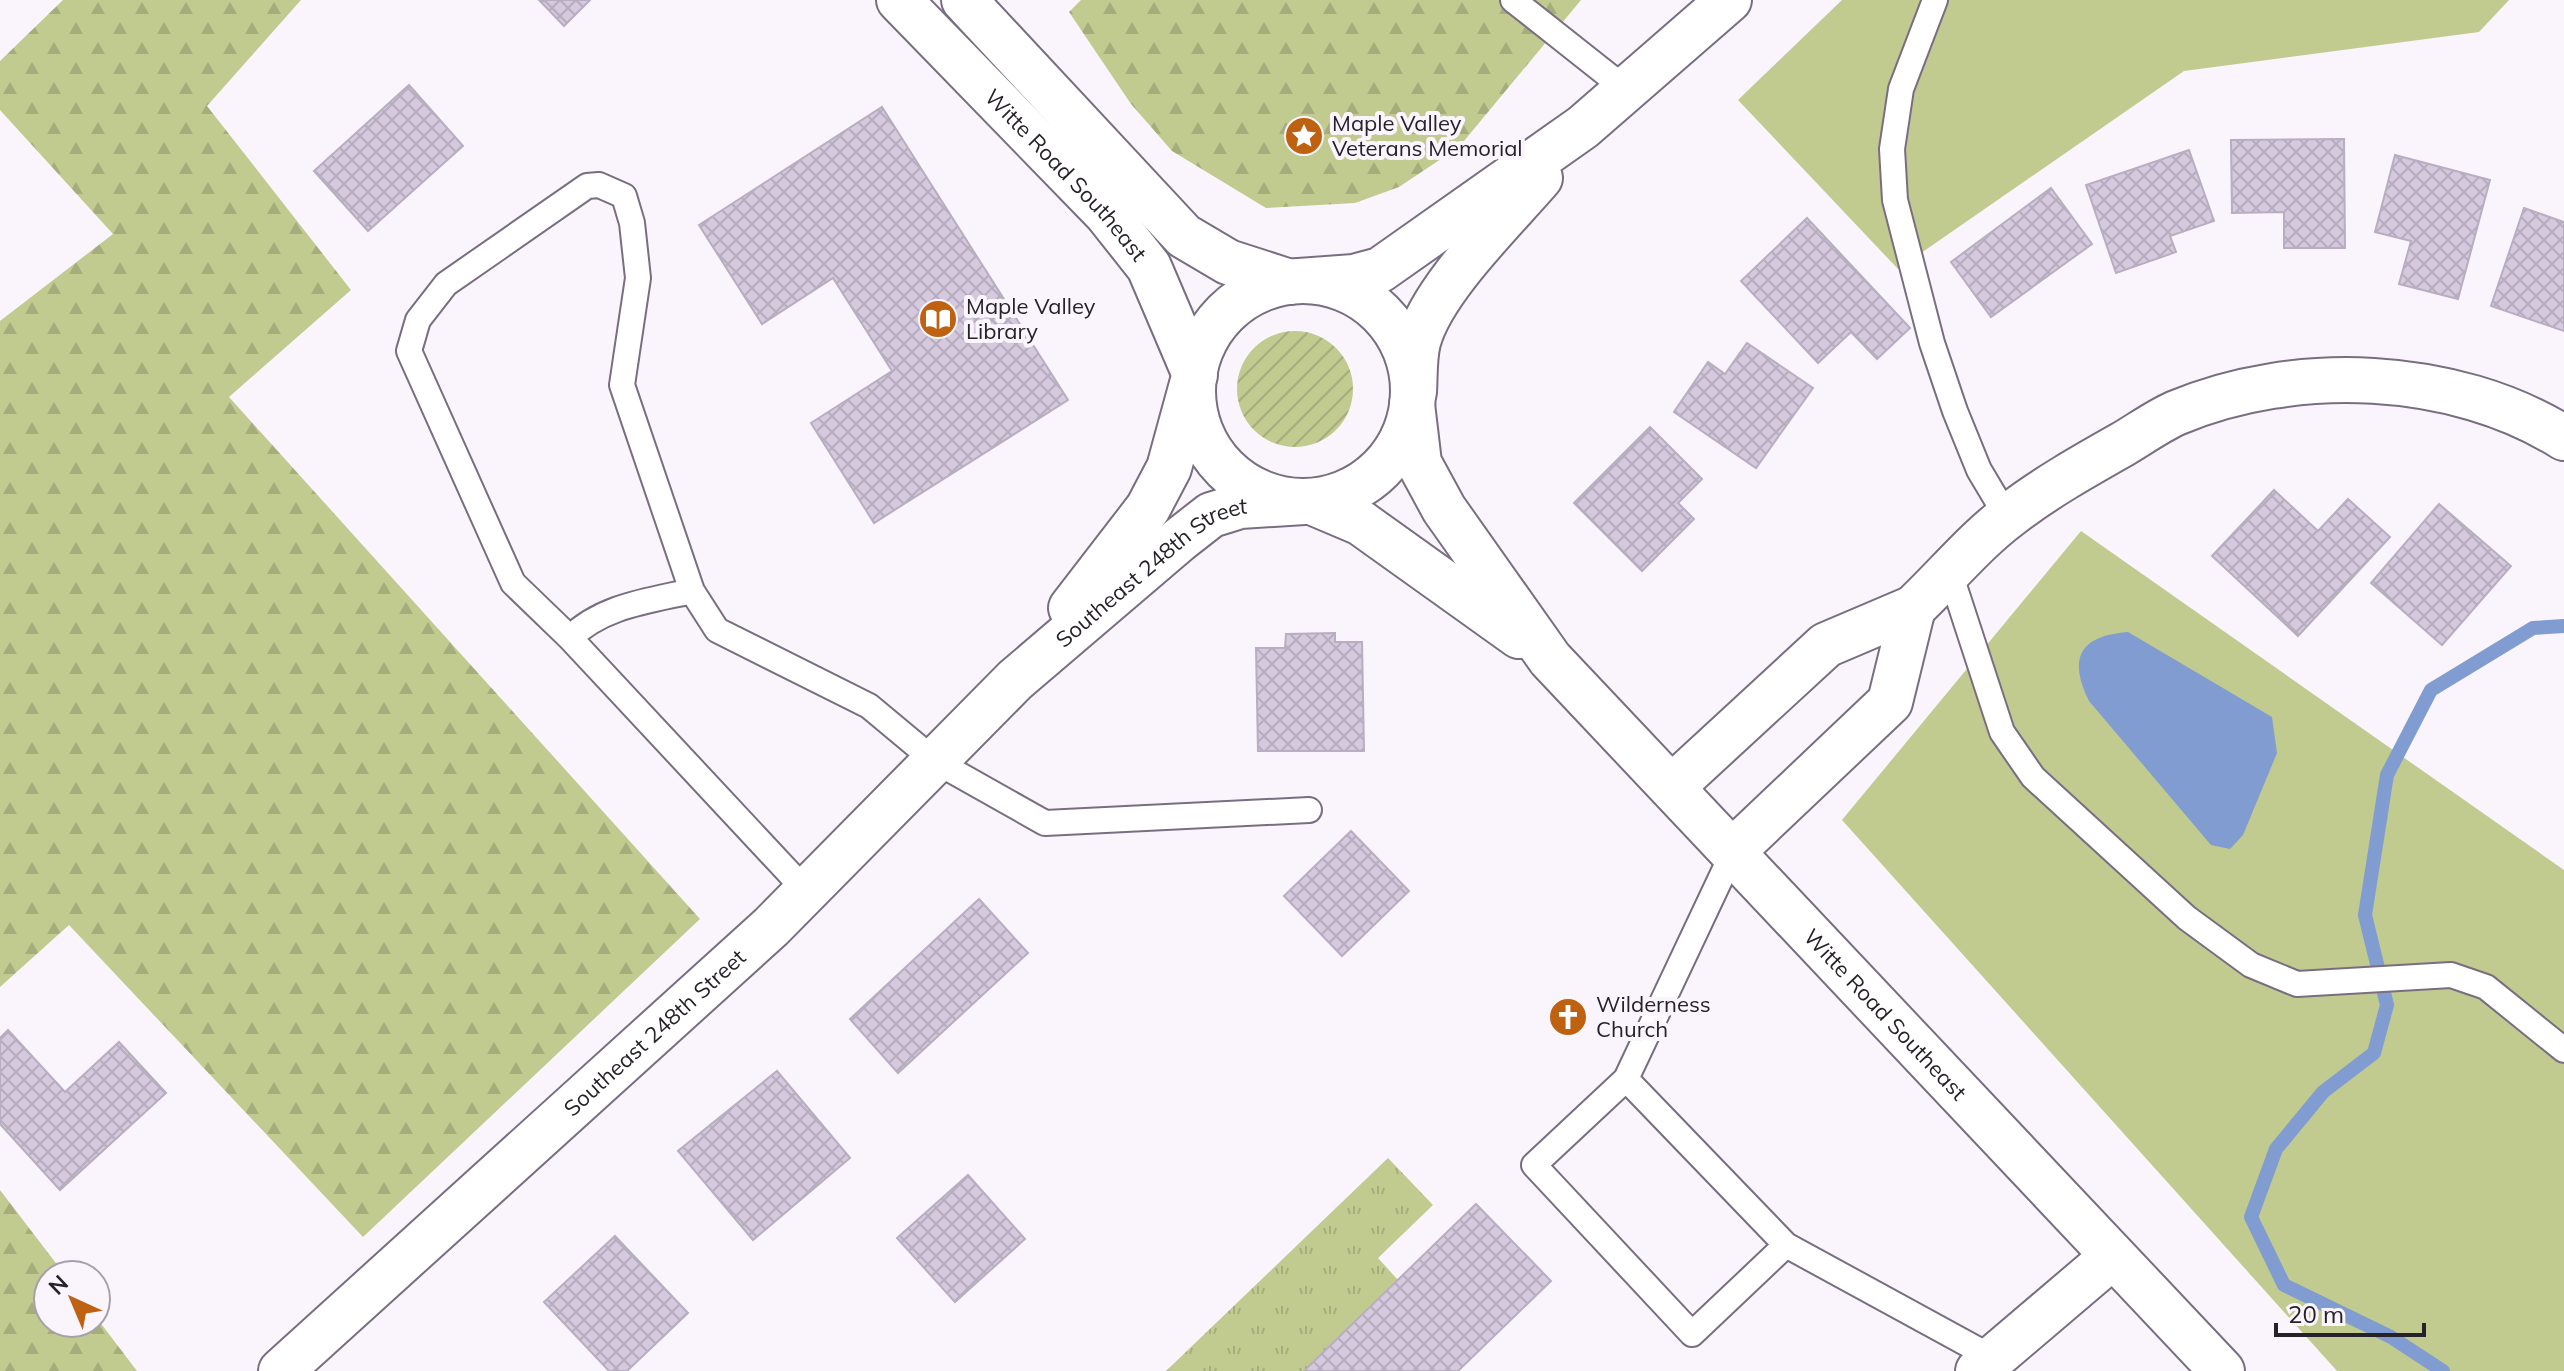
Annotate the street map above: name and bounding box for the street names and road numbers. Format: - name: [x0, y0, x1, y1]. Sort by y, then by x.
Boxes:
- street label: Witte Road Southeast: [979, 83, 1153, 267]
- street label: Southeast 248th Street: [1050, 492, 1248, 653]
- street label: Witte Road Southeast: [1798, 923, 1973, 1106]
- street label: Southeast 248th Street: [558, 943, 751, 1122]

